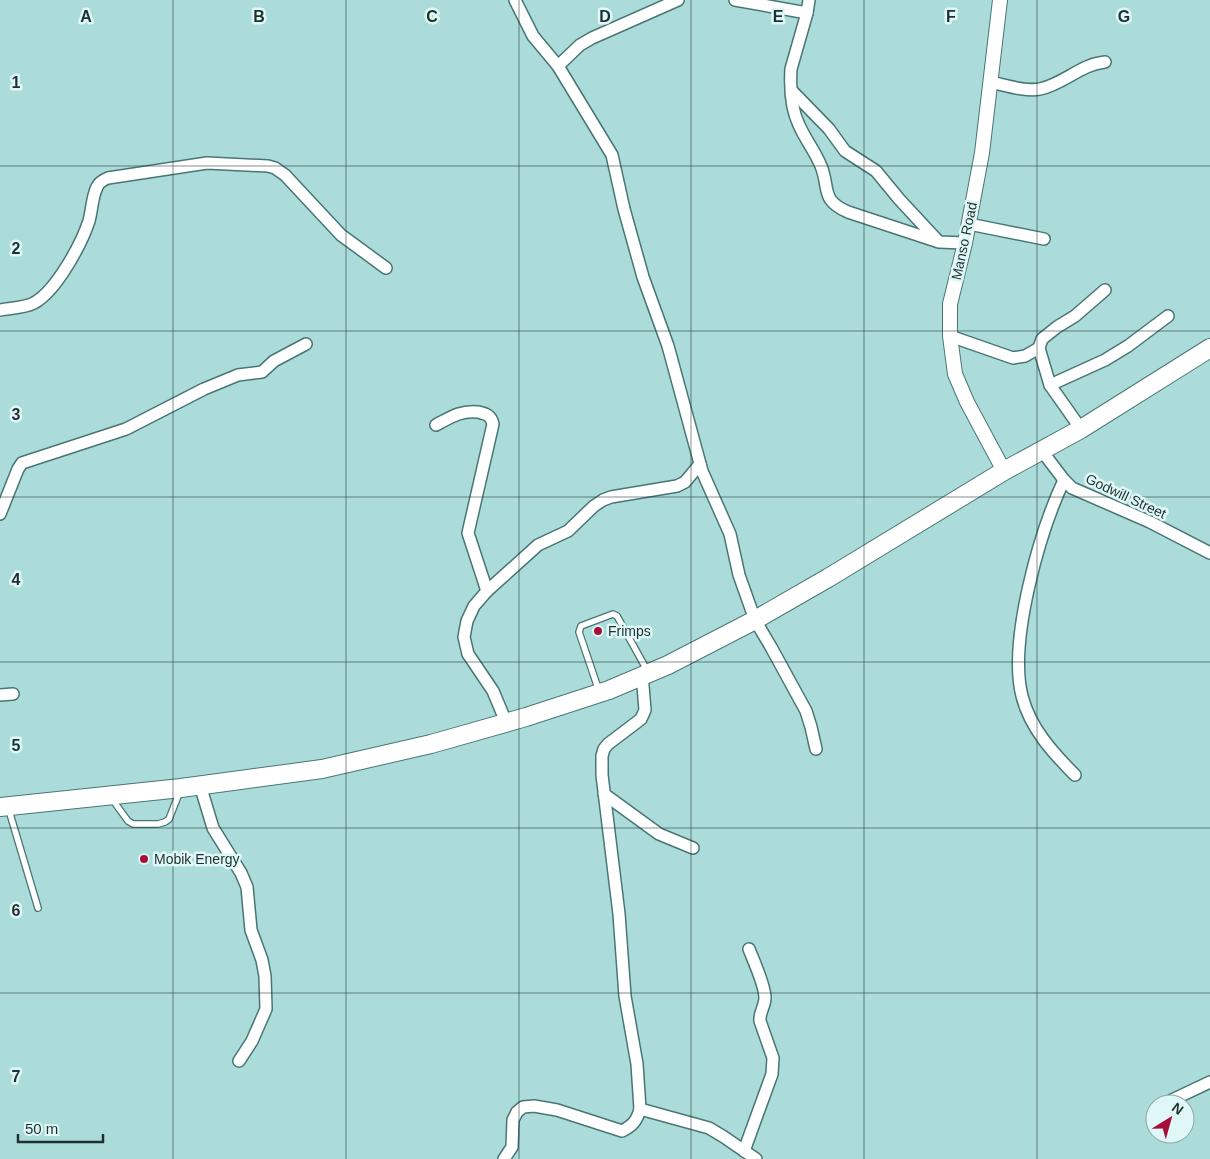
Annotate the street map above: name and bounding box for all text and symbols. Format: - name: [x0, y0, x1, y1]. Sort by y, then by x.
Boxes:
- text: A: [80, 8, 92, 25]
- text: B: [253, 8, 265, 25]
- text: C: [426, 8, 438, 25]
- text: D: [599, 8, 611, 25]
- text: E: [773, 8, 784, 25]
- text: F: [946, 8, 956, 25]
- text: G: [1118, 8, 1130, 25]
- text: 1: [12, 74, 21, 91]
- street label: Manso Road: [948, 201, 980, 281]
- text: 2: [12, 240, 21, 257]
- text: 3: [12, 406, 21, 423]
- street label: Godwill Street: [1083, 470, 1169, 522]
- text: 4: [12, 571, 21, 588]
- place label: Frimps: [608, 623, 651, 639]
- marker: Frimps: [592, 625, 604, 637]
- text: 5: [12, 737, 21, 754]
- place label: Mobik Energy: [154, 851, 240, 867]
- marker: Mobik Energy: [138, 853, 150, 865]
- text: 6: [12, 902, 21, 919]
- text: 7: [12, 1068, 21, 1085]
- north arrow: [1145, 1094, 1195, 1144]
- text: N: [1169, 1099, 1187, 1118]
- scale bar: [18, 1112, 102, 1144]
- text: 50 m: [25, 1120, 58, 1137]

